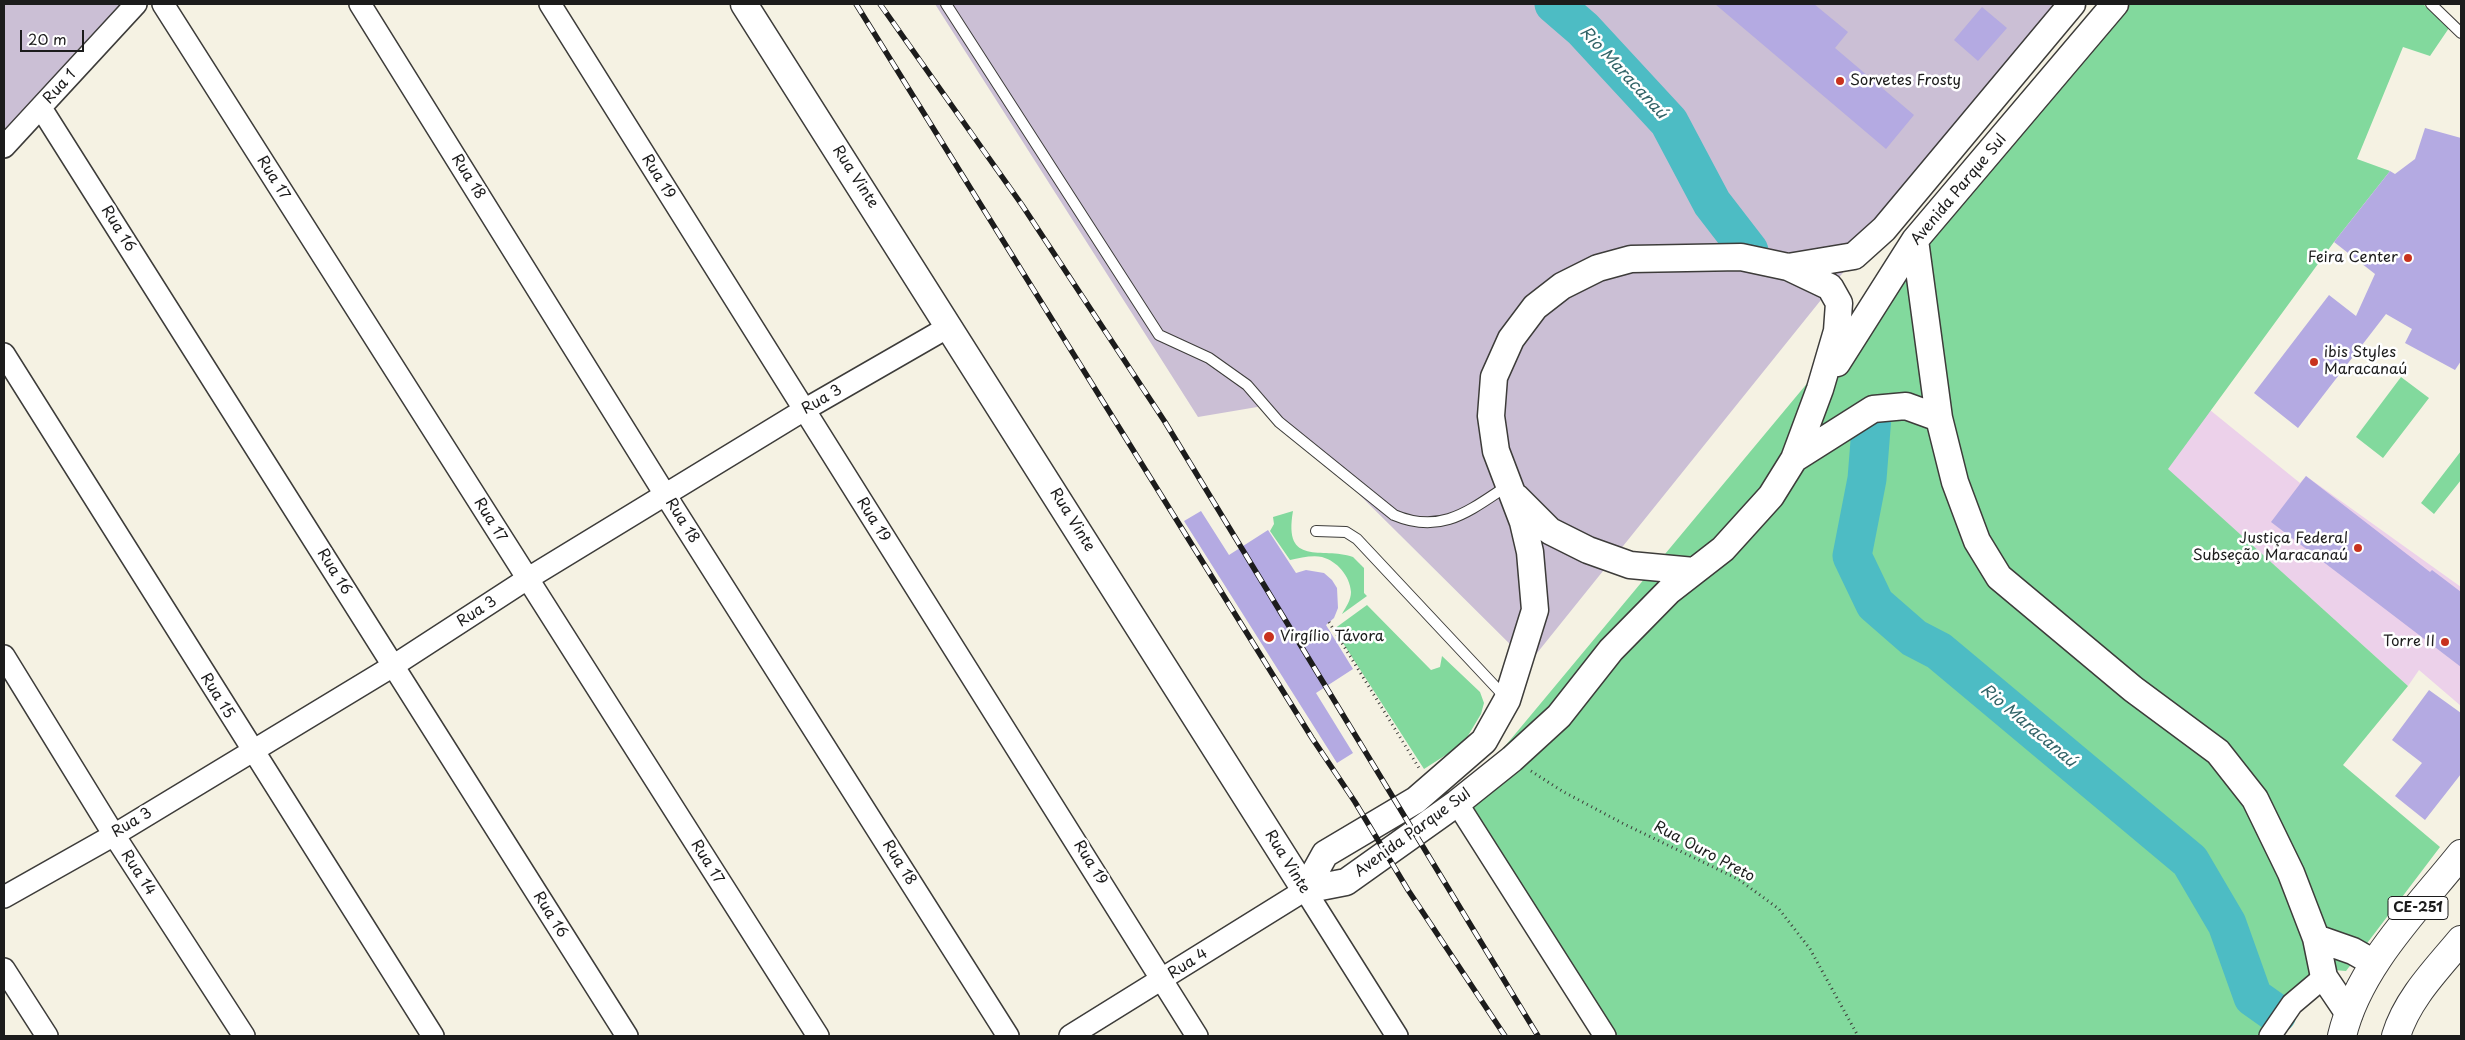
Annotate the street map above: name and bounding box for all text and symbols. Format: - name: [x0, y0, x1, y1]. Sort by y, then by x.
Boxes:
- scale bar: [22, 20, 86, 52]
- water label: Rio Maracanaú: [1575, 23, 1671, 123]
- text: 20 m: [28, 27, 67, 50]
- street label: Rua 1: [40, 66, 80, 108]
- place label: Sorvetes Frosty: [1850, 72, 1961, 90]
- marker: Sorvetes Frosty: [1834, 75, 1846, 87]
- street label: Avenida Parque Sul: [1907, 131, 2011, 249]
- street label: Rua Vinte: [828, 142, 882, 212]
- street label: Rua 18: [447, 151, 489, 203]
- street label: Rua 19: [637, 151, 679, 203]
- street label: Rua 17: [253, 153, 293, 203]
- street label: Rua 16: [97, 203, 139, 255]
- place label: Feira Center: [2308, 249, 2398, 267]
- marker: Feira Center: [2402, 252, 2414, 264]
- place label: ibis Styles Maracanaú: [2324, 344, 2407, 379]
- marker: ibis Styles Maracanaú: [2308, 356, 2320, 368]
- street label: Rua 3: [799, 381, 845, 419]
- street label: Rua Vinte: [1046, 485, 1098, 555]
- street label: Rua 19: [852, 494, 894, 546]
- street label: Rua 17: [470, 495, 510, 545]
- street label: Rua 18: [661, 495, 703, 547]
- place label: Justiça Federal Subseção Maracanaú: [2193, 530, 2348, 565]
- marker: Justiça Federal Subseção Maracanaú: [2352, 542, 2364, 554]
- street label: Rua 16: [313, 546, 355, 598]
- street label: Rua 3: [454, 593, 500, 631]
- place label: Virgílio Távora: [1280, 628, 1384, 646]
- marker: Virgílio Távora: [1262, 630, 1276, 644]
- place label: Torre II: [2383, 633, 2435, 651]
- marker: Torre II: [2439, 636, 2451, 648]
- street label: Rua 15: [196, 670, 238, 722]
- water label: Rio Maracanaú: [1976, 680, 2080, 772]
- street label: Avenida Parque Sul: [1352, 785, 1474, 881]
- street label: Rua 3: [109, 804, 155, 842]
- street label: Rua Ouro Preto: [1650, 818, 1758, 886]
- street label: Rua Vinte: [1261, 827, 1313, 897]
- street label: Rua 17: [687, 837, 727, 887]
- street label: Rua 18: [878, 837, 920, 889]
- street label: Rua 19: [1069, 837, 1111, 889]
- street label: Rua 14: [117, 847, 159, 899]
- street label: Rua 16: [529, 889, 571, 941]
- road number: CE-251: [2388, 896, 2448, 920]
- street label: Rua 4: [1165, 945, 1211, 983]

